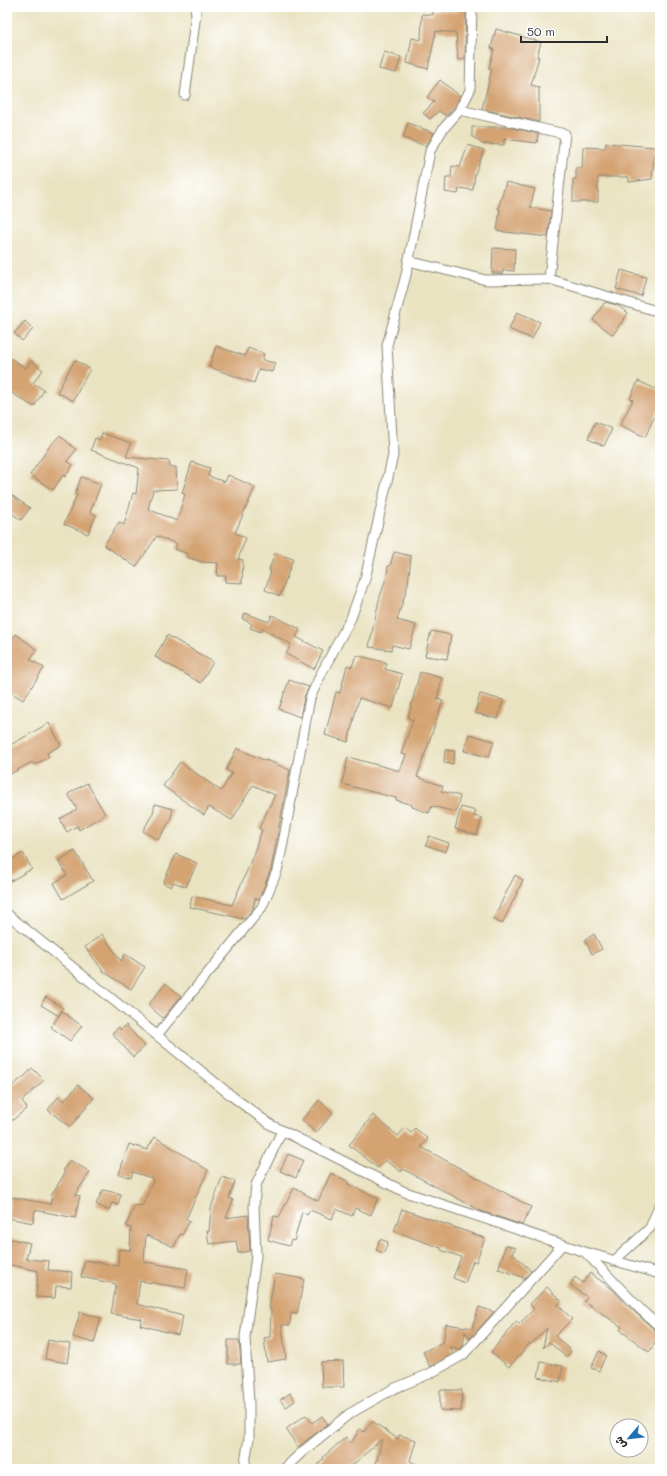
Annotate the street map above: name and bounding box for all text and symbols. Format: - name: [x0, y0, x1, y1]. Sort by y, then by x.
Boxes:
- scale bar: [521, 18, 607, 44]
- text: 50 m: [527, 23, 555, 39]
- north arrow: [609, 1418, 649, 1458]
- text: ش: [610, 1434, 629, 1452]

